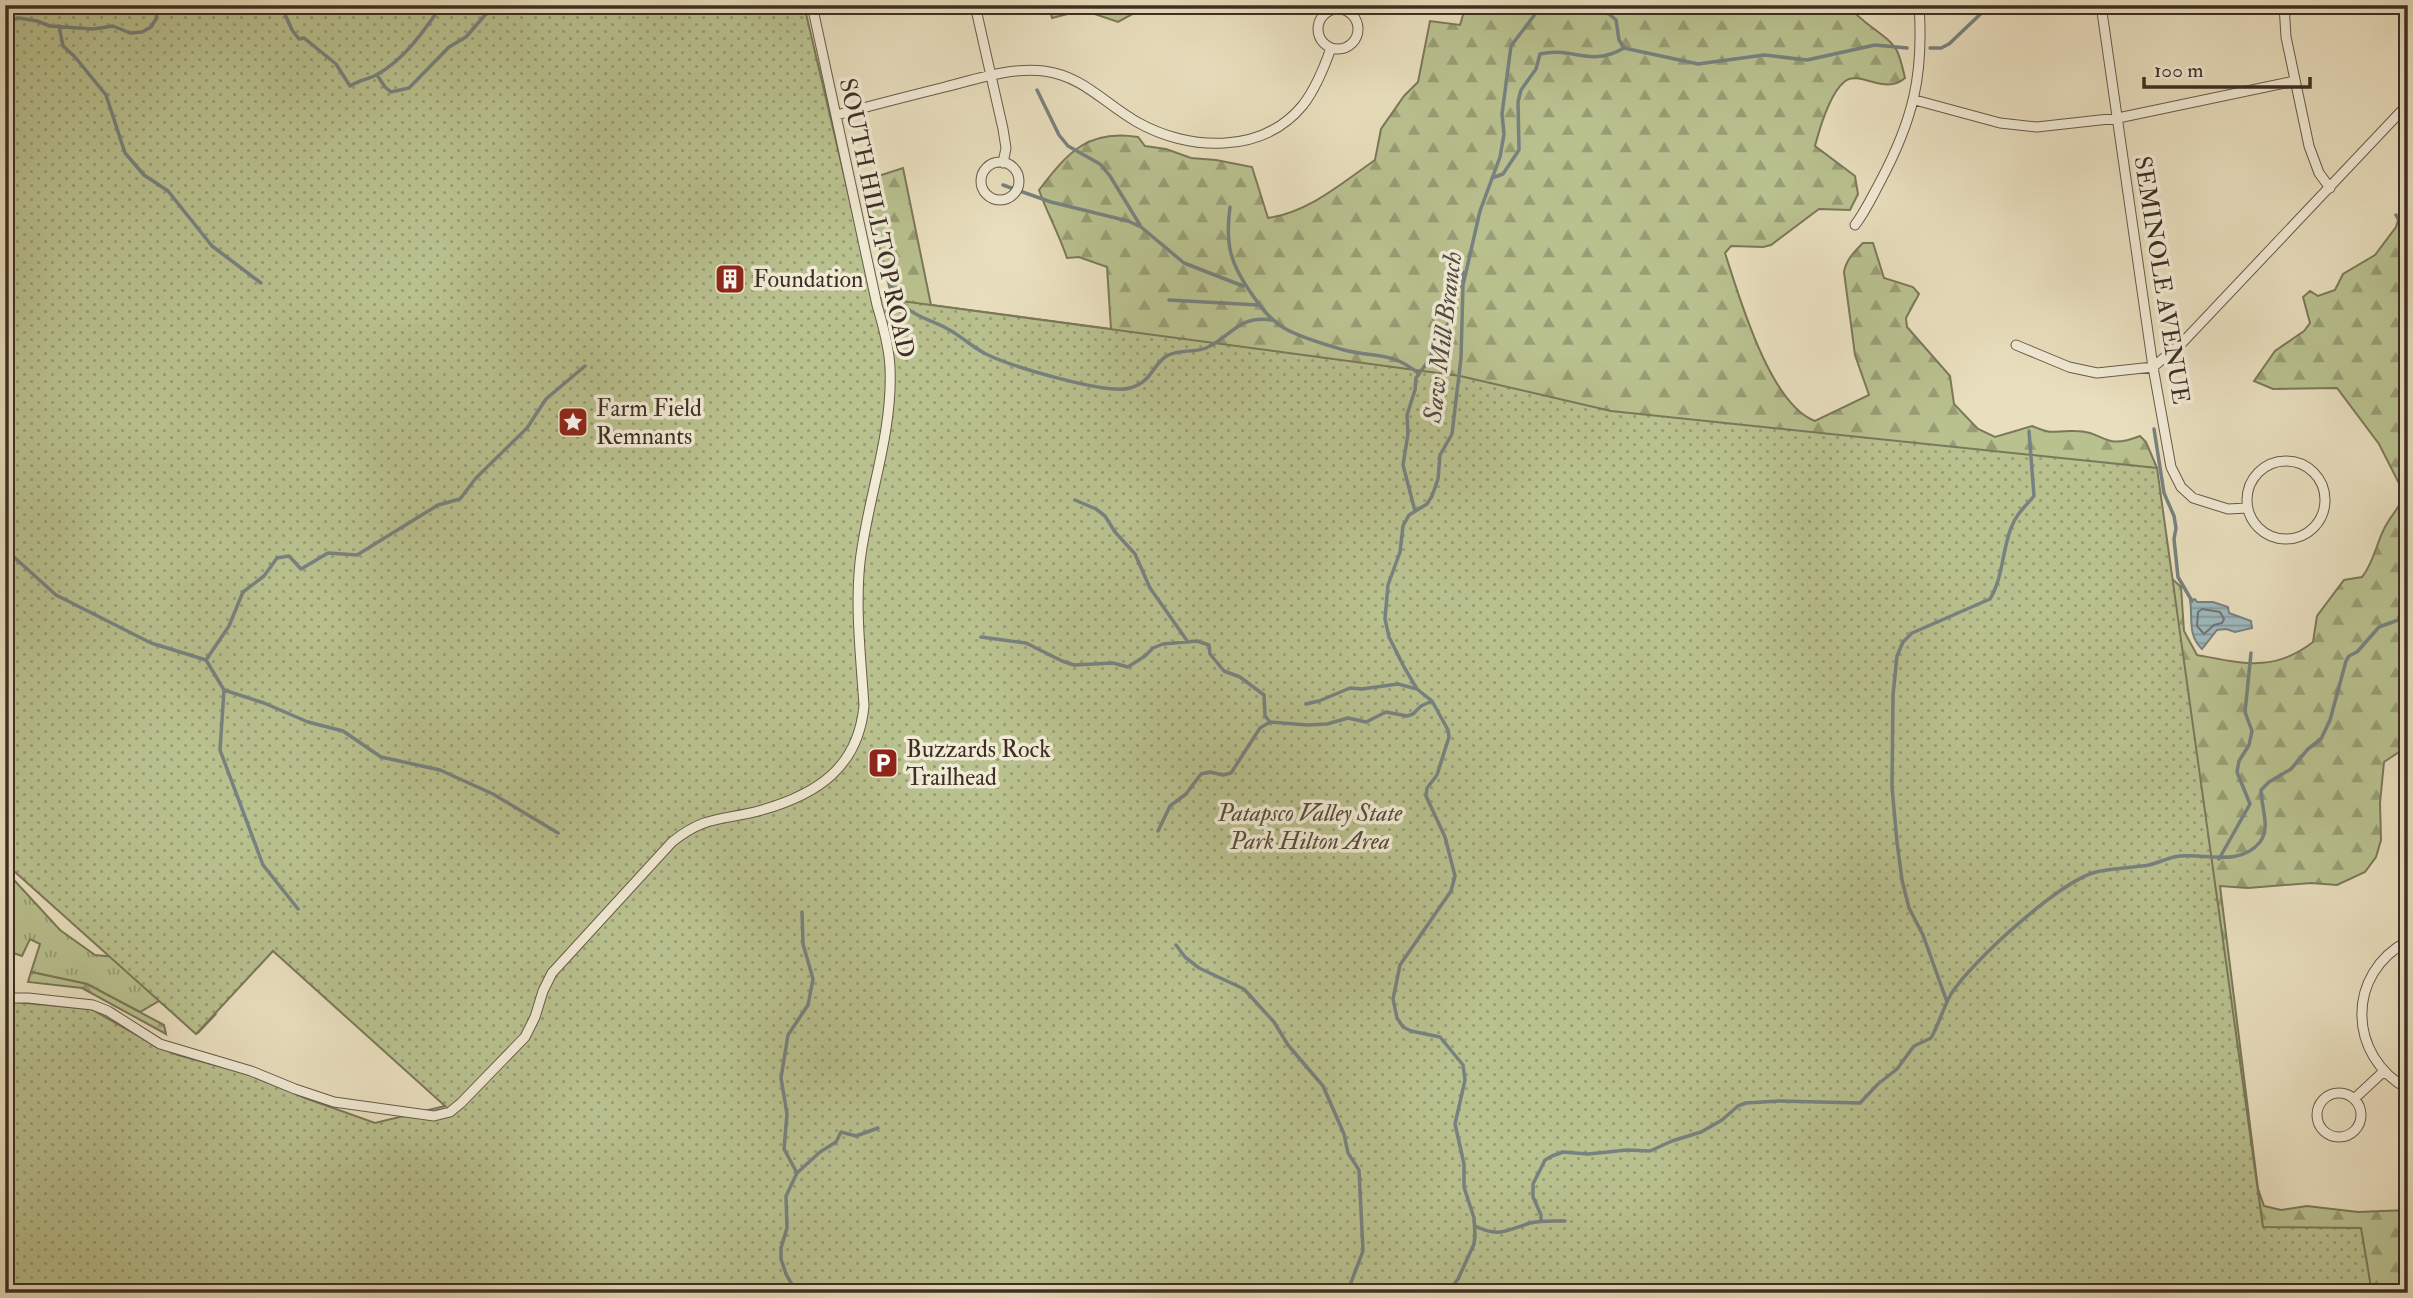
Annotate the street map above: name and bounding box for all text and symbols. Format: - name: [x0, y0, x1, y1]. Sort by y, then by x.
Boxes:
- scale bar: [2144, 46, 2310, 90]
- text: 100 m: [2154, 57, 2204, 84]
- street label: SOUTH HILLTOP ROAD: [832, 76, 921, 361]
- street label: SEMINOLE AVENUE: [2127, 154, 2196, 406]
- water label: Saw Mill Branch: [1417, 250, 1469, 425]
- building icon: Foundation: [713, 262, 747, 296]
- place label: Foundation: [753, 264, 863, 295]
- place label: Farm Field Remnants: [596, 393, 702, 452]
- place icon: Farm Field Remnants: [556, 405, 590, 439]
- place label: Buzzards Rock Trailhead: [906, 734, 1051, 793]
- parking icon: Buzzards Rock Trailhead: [866, 746, 900, 780]
- park label: Patapsco Valley State Park Hilton Area: [1217, 798, 1403, 857]

